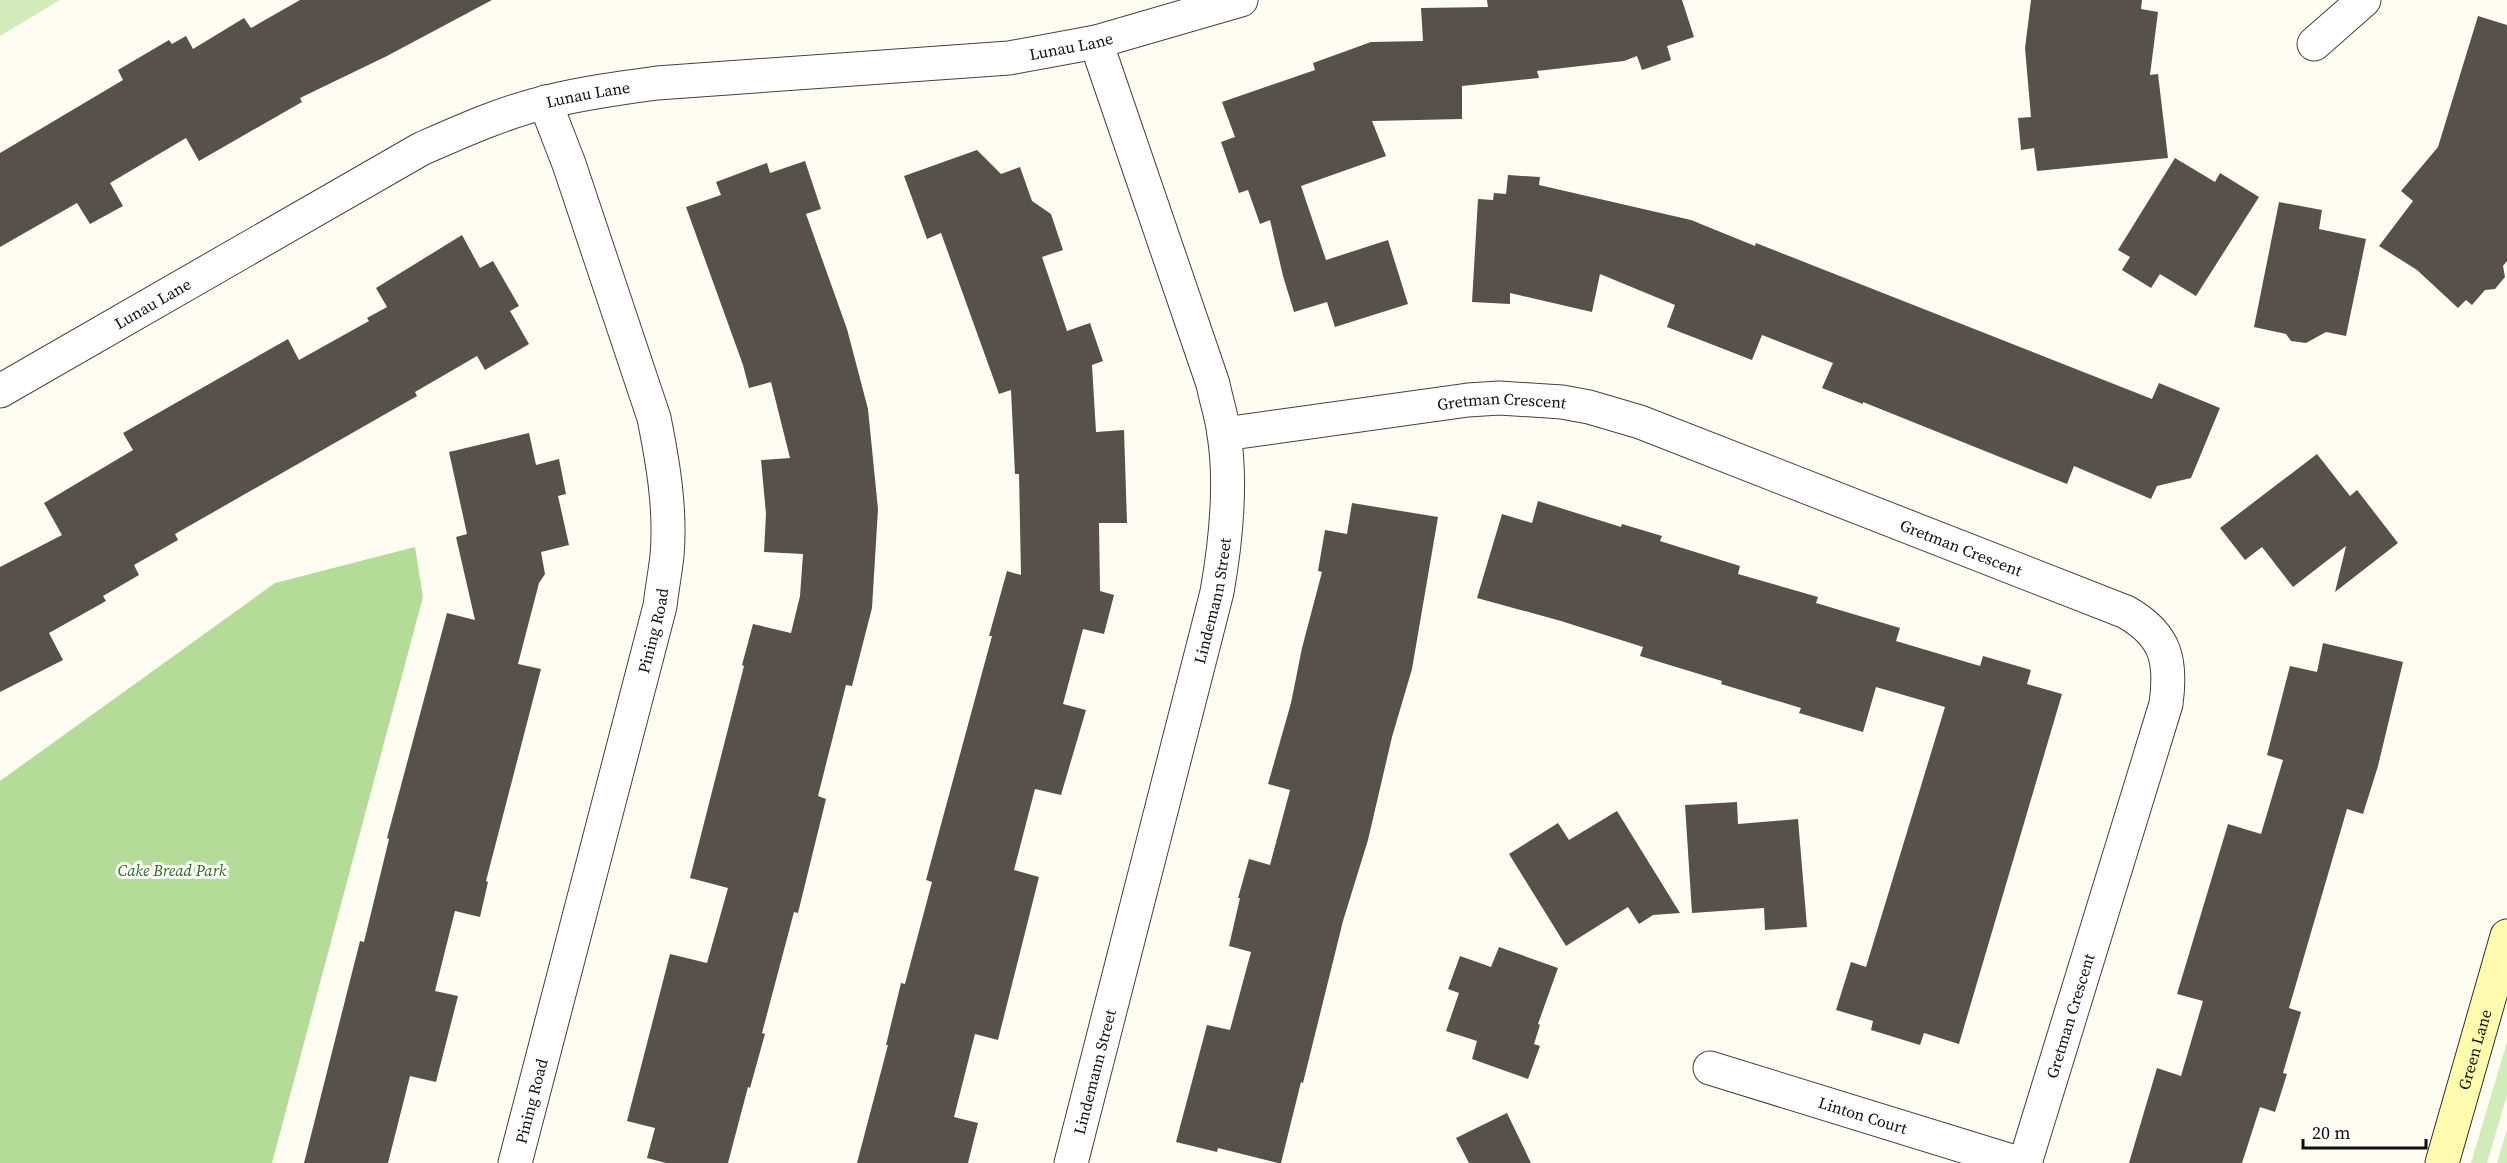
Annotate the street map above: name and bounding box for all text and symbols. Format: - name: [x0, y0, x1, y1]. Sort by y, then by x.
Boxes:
- street label: Lunau Lane: [1027, 27, 1116, 65]
- street label: Lunau Lane: [544, 76, 631, 113]
- street label: Lunau Lane: [110, 273, 195, 334]
- street label: Gretman Crescent: [1436, 387, 1569, 415]
- street label: Gretman Crescent: [1897, 514, 2026, 582]
- street label: Lindemann Street: [1188, 536, 1236, 666]
- street label: Pining Road: [632, 587, 673, 676]
- park label: Cake Bread Park: [118, 859, 227, 881]
- street label: Gretman Crescent: [2041, 950, 2100, 1081]
- street label: Lindemann Street: [1068, 1006, 1121, 1137]
- street label: Green Lane: [2453, 1007, 2496, 1092]
- street label: Pining Road: [510, 1056, 553, 1146]
- street label: Linton Court: [1816, 1091, 1911, 1139]
- scale bar: [2303, 1112, 2426, 1150]
- text: 20 m: [2312, 1120, 2350, 1145]

